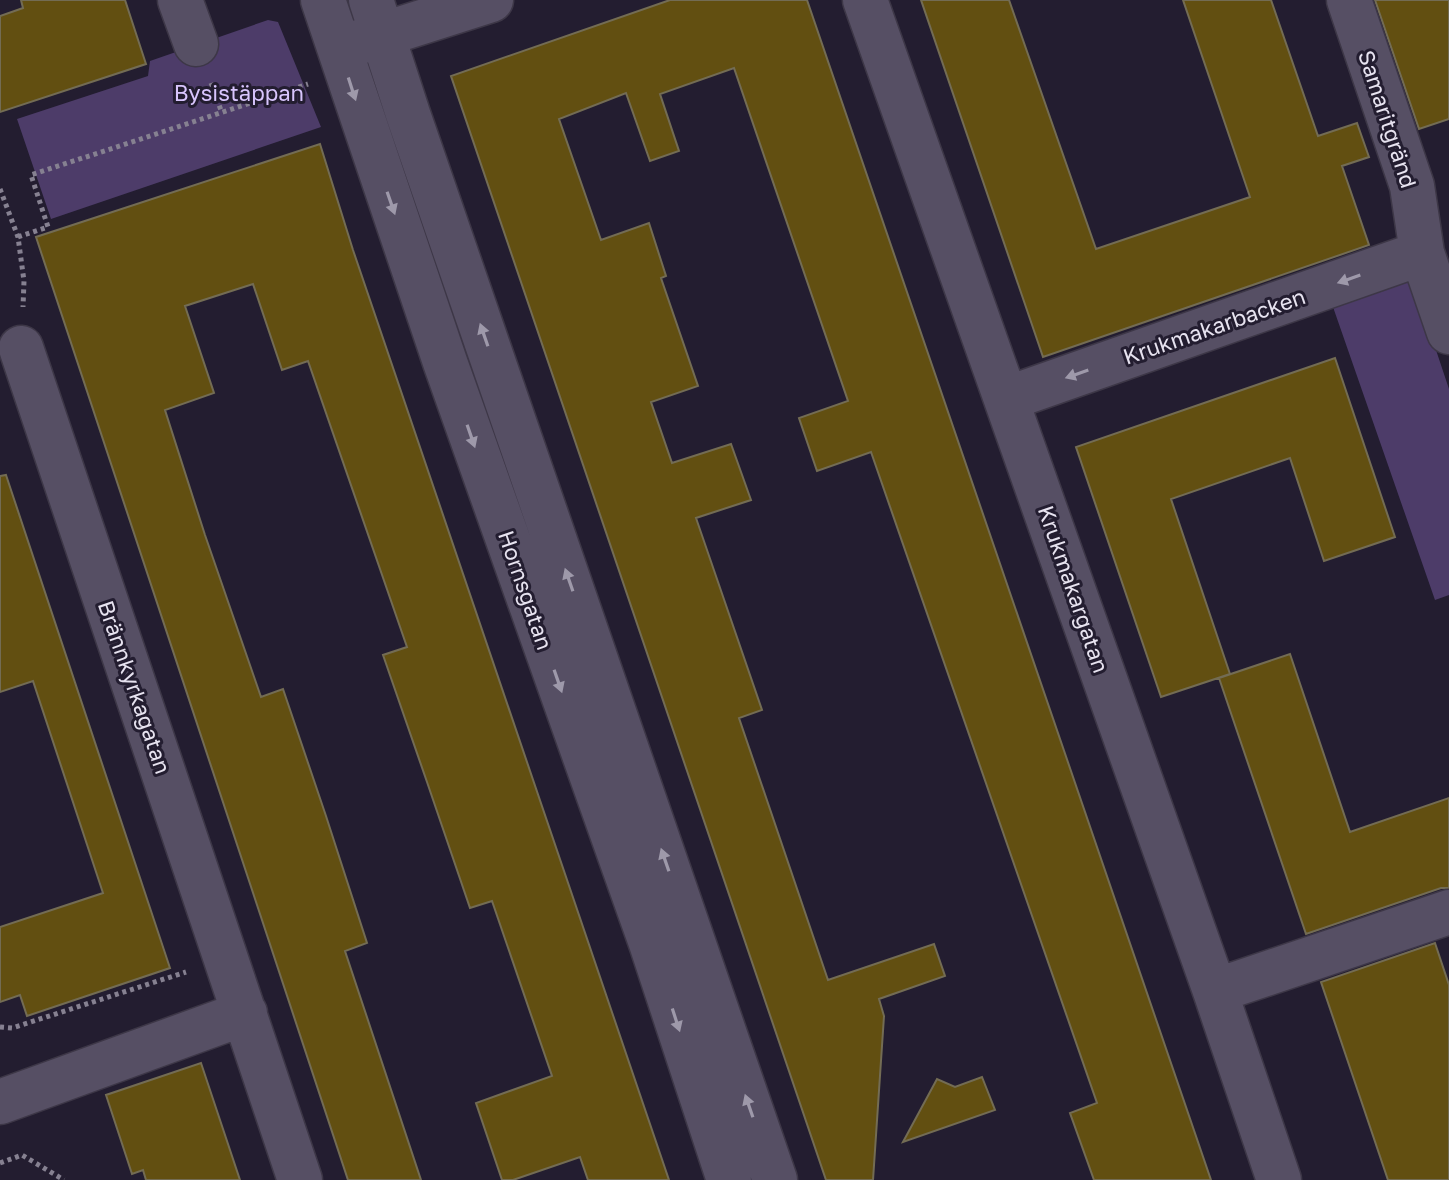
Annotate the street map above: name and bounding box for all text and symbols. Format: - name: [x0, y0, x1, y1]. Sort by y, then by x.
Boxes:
- street label: Samaritgränd: [1353, 47, 1423, 191]
- one-way arrow: [347, 77, 359, 101]
- park label: Bysistäppan: [174, 79, 304, 106]
- one-way arrow: [385, 191, 397, 215]
- one-way arrow: [1337, 273, 1361, 285]
- street label: Krukmakarbacken: [1119, 282, 1309, 370]
- one-way arrow: [478, 322, 490, 346]
- one-way arrow: [1065, 369, 1089, 381]
- one-way arrow: [466, 424, 478, 448]
- street label: Krukmakargatan: [1033, 502, 1115, 676]
- street label: Hornsgatan: [493, 527, 559, 653]
- one-way arrow: [562, 568, 575, 592]
- street label: Brännkyrkagatan: [93, 597, 177, 777]
- one-way arrow: [552, 669, 565, 693]
- one-way arrow: [659, 848, 671, 872]
- one-way arrow: [670, 1008, 683, 1032]
- one-way arrow: [743, 1094, 755, 1118]

